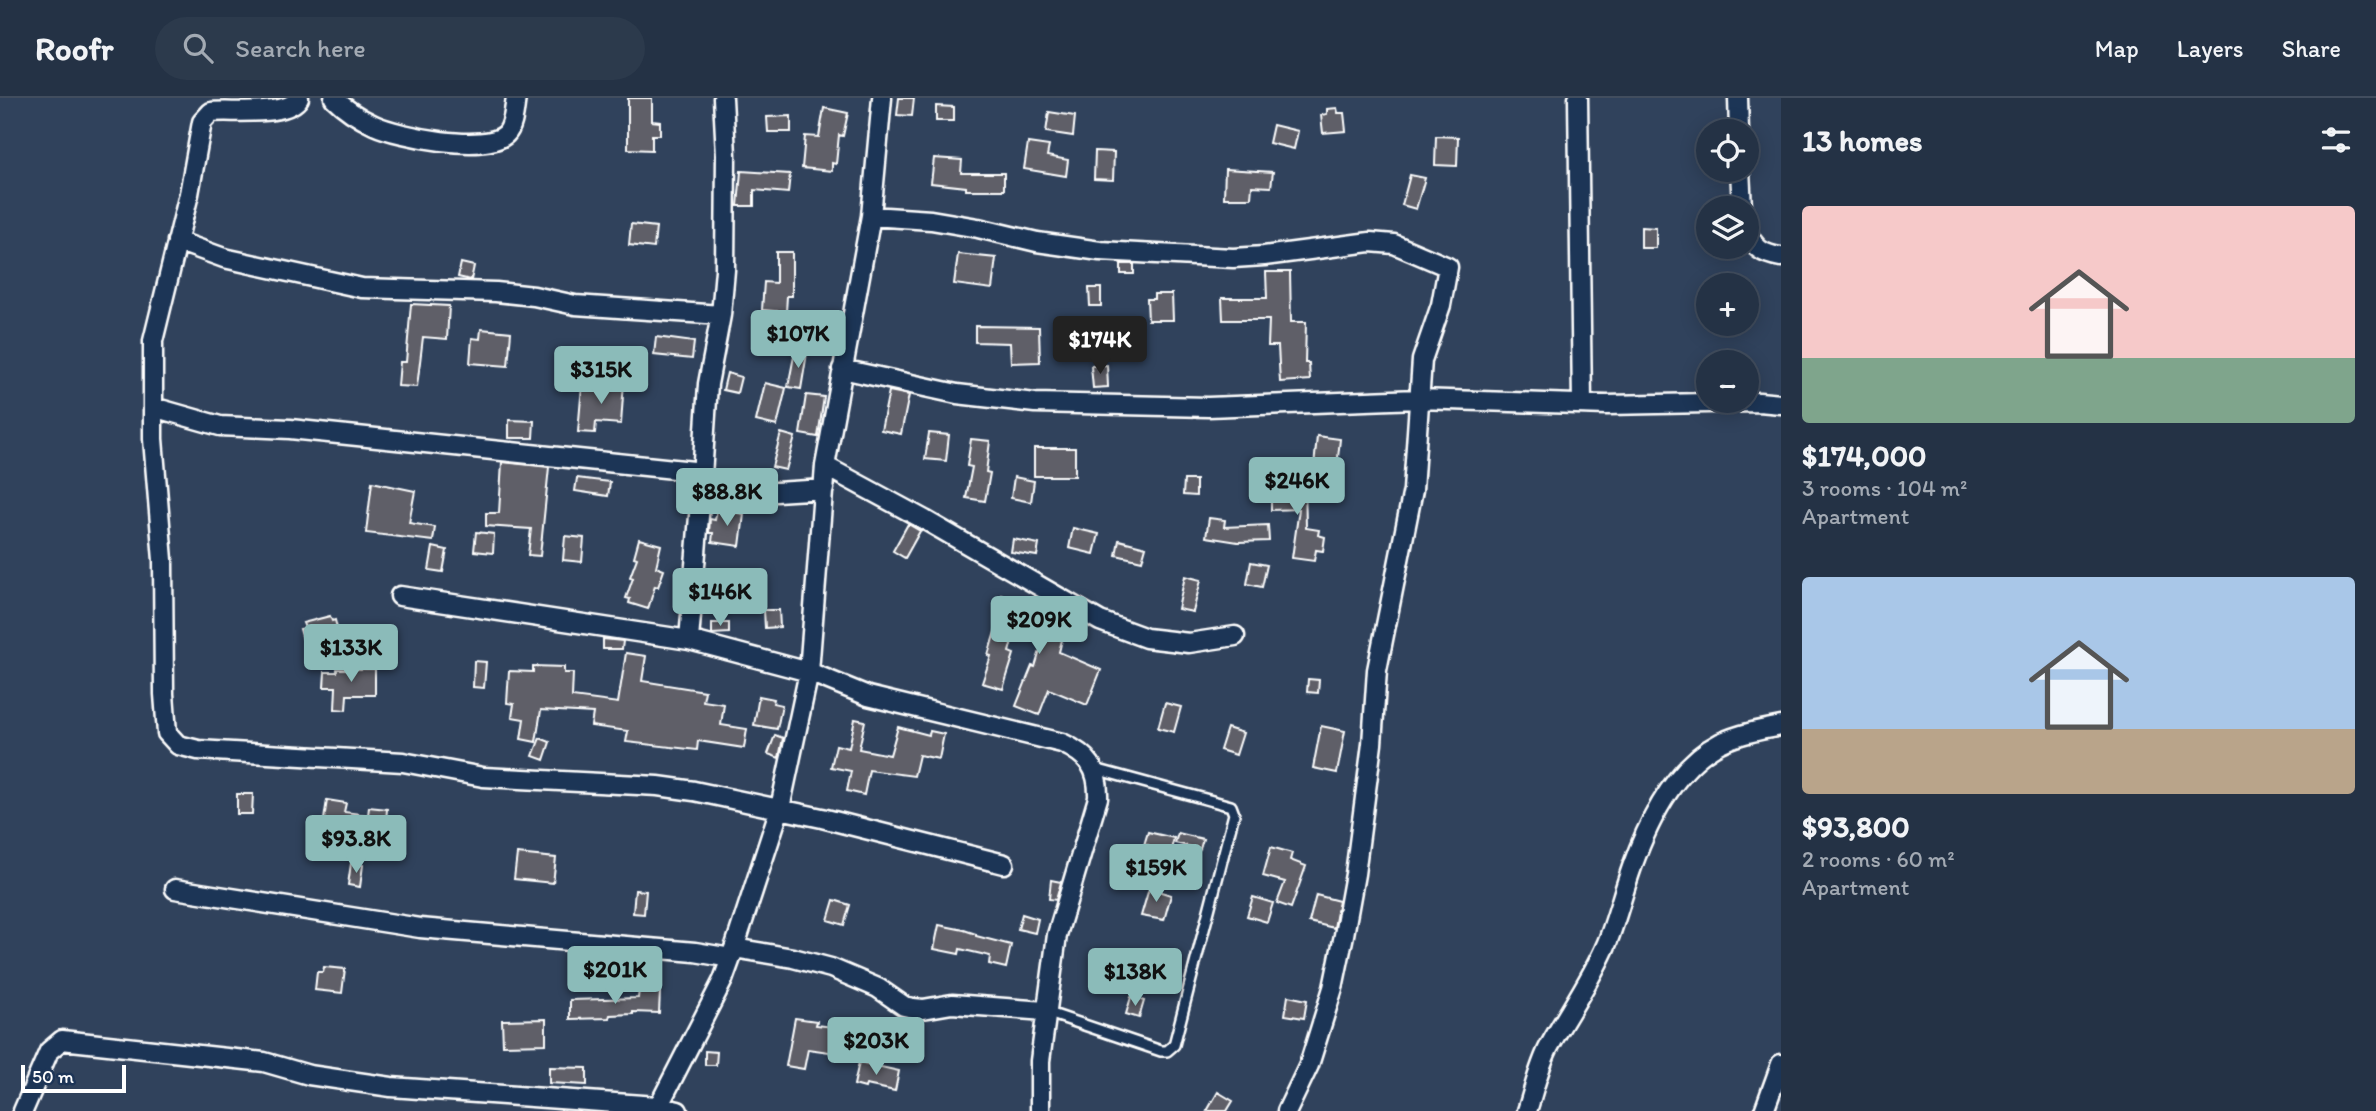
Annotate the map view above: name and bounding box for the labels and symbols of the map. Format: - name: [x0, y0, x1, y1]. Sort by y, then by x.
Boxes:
- pin: $107K: [749, 310, 847, 370]
- pin: $174K: [1051, 316, 1149, 376]
- pin: $315K: [552, 346, 650, 406]
- pin: $246K: [1248, 458, 1346, 517]
- pin: $88.8K: [670, 468, 784, 528]
- pin: $146K: [671, 568, 769, 628]
- pin: $209K: [990, 596, 1088, 656]
- pin: $133K: [302, 624, 400, 684]
- pin: $93.8K: [299, 816, 413, 875]
- pin: $159K: [1107, 844, 1205, 904]
- pin: $201K: [566, 946, 664, 1006]
- pin: $138K: [1086, 948, 1184, 1008]
- pin: $203K: [827, 1018, 925, 1077]
- scale bar: [21, 1062, 126, 1094]

